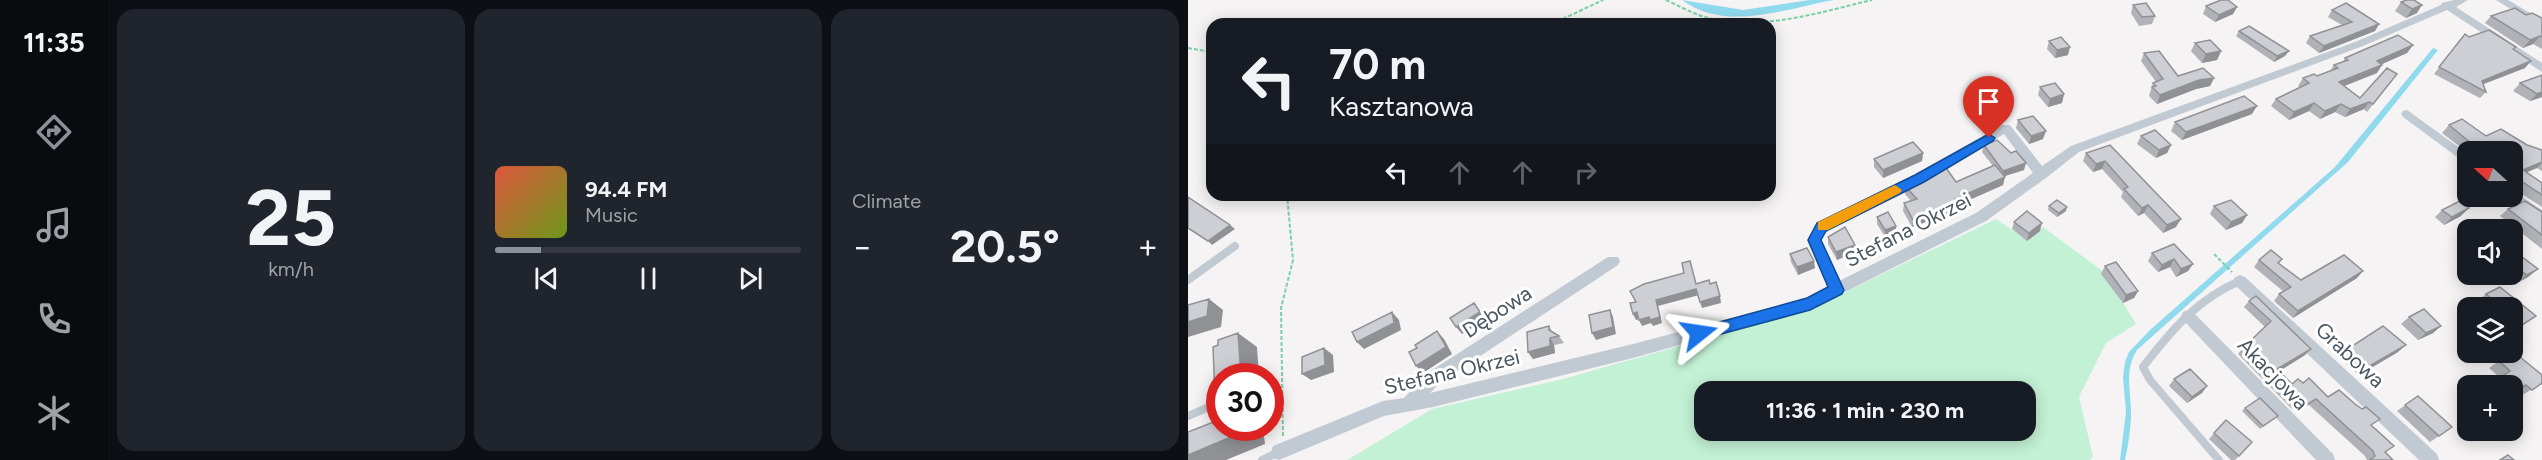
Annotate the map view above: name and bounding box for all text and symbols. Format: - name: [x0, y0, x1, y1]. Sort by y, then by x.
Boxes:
- text: 11:35: [23, 26, 85, 59]
- text: 70 m: [1329, 39, 1426, 90]
- icon: left: [1230, 42, 1308, 120]
- pin: [1963, 76, 2014, 138]
- icon: arrive: [1972, 85, 2005, 118]
- text: Kasztanowa: [1329, 90, 1474, 123]
- icon: directions: [33, 111, 75, 153]
- north arrow: [2457, 141, 2523, 207]
- map controls: [2457, 141, 2523, 441]
- icon: left: [1380, 156, 1413, 189]
- icon: ahead: [1443, 156, 1476, 189]
- icon: ahead: [1506, 156, 1539, 189]
- icon: right: [1569, 156, 1602, 189]
- text: 25: [246, 171, 336, 265]
- text: 94.4 FM: [585, 176, 667, 203]
- street label: Stefana Okrzei: [1840, 187, 1975, 272]
- text: Climate: [852, 189, 921, 213]
- text: Music: [585, 203, 638, 227]
- icon: music: [33, 204, 75, 246]
- text: 20.5°: [950, 219, 1060, 273]
- button: sound: [2457, 219, 2523, 285]
- text: −: [852, 227, 873, 266]
- text: +: [1137, 227, 1158, 266]
- text: km/h: [268, 257, 314, 281]
- icon: previous: [530, 262, 563, 295]
- icon: pause: [632, 262, 665, 295]
- icon: next: [734, 262, 767, 295]
- street label: Dębowa: [1458, 280, 1536, 343]
- button: layers: [2457, 297, 2523, 363]
- icon: phone: [33, 298, 75, 340]
- position arrow: [1667, 301, 1731, 365]
- street label: Grabowa: [2311, 317, 2390, 393]
- street label: Akacjowa: [2233, 332, 2314, 415]
- street label: Stefana Okrzei: [1382, 344, 1522, 399]
- speed limit sign: 30: [1206, 363, 1284, 441]
- button: +: [2457, 375, 2523, 441]
- icon: climate: [33, 392, 75, 434]
- text: 11:36 · 1 min · 230 m: [1766, 397, 1964, 424]

